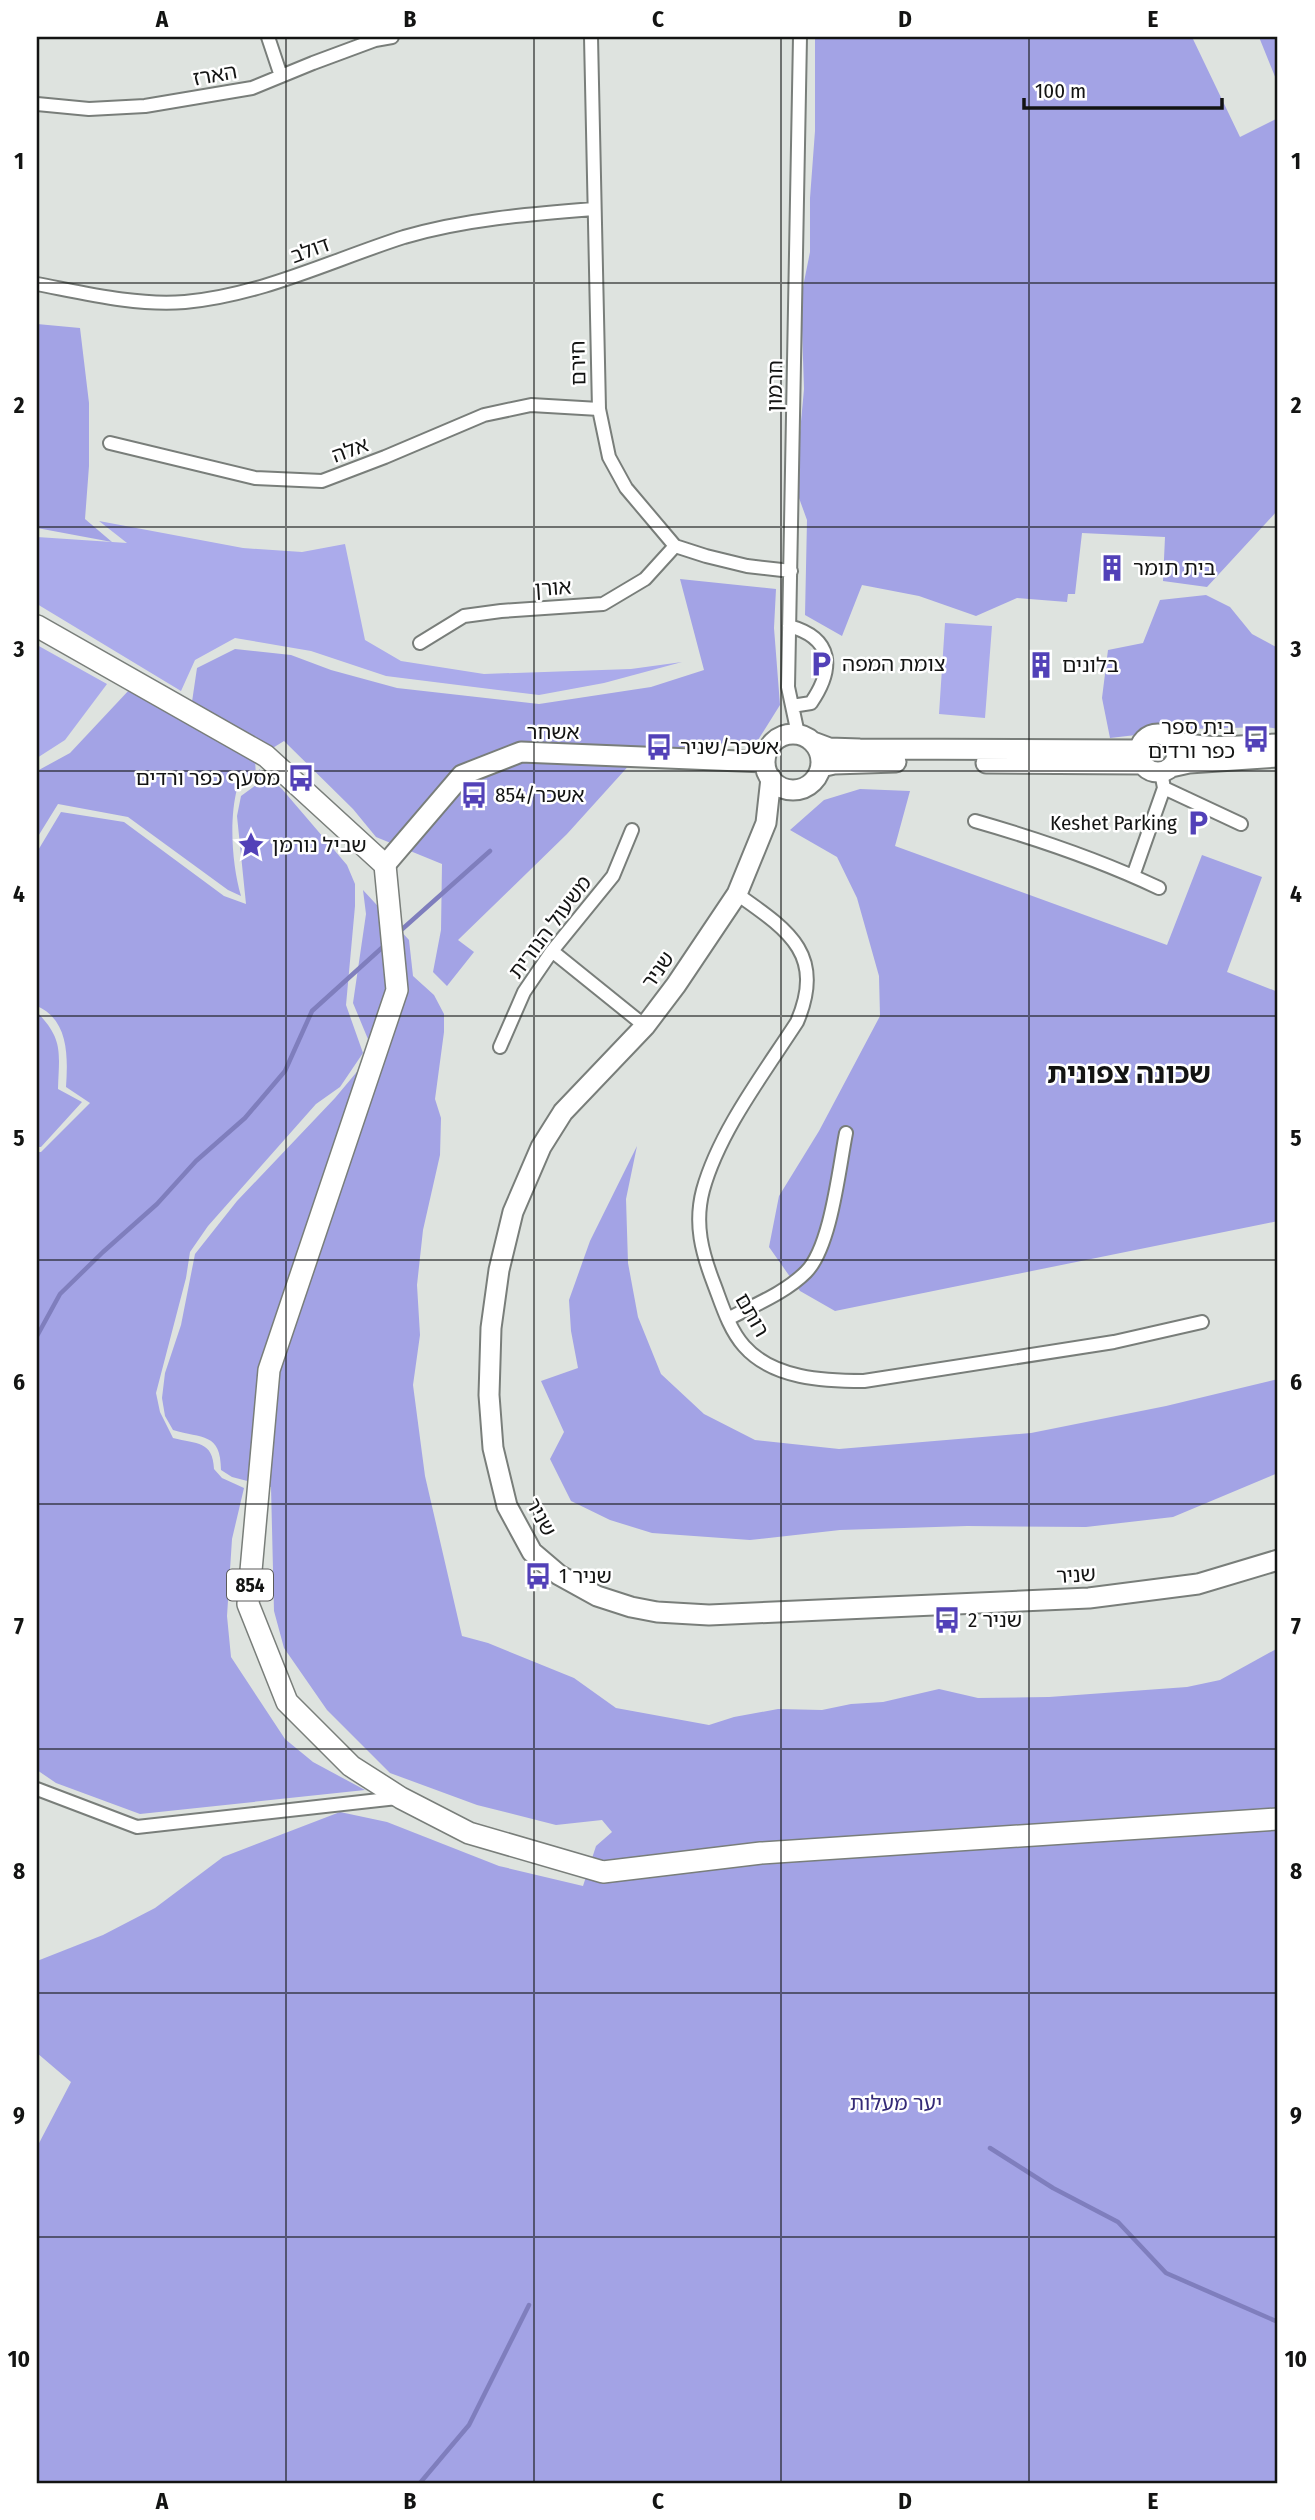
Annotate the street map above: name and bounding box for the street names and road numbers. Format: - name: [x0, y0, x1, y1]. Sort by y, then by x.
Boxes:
- street label: הארז: [191, 58, 239, 92]
- street label: דולב: [287, 231, 333, 269]
- street label: חירם: [565, 340, 591, 386]
- street label: חרמון: [762, 360, 788, 412]
- street label: אלה: [328, 431, 372, 469]
- street label: אורן: [534, 574, 572, 602]
- street label: אשחר: [526, 719, 580, 745]
- street label: משעול הנורית: [503, 870, 597, 984]
- street label: שניר: [636, 946, 680, 994]
- street label: רותם: [729, 1289, 775, 1341]
- street label: שניר: [520, 1493, 562, 1541]
- street label: שניר: [1055, 1561, 1097, 1589]
- road number: 854: [227, 1569, 273, 1600]

